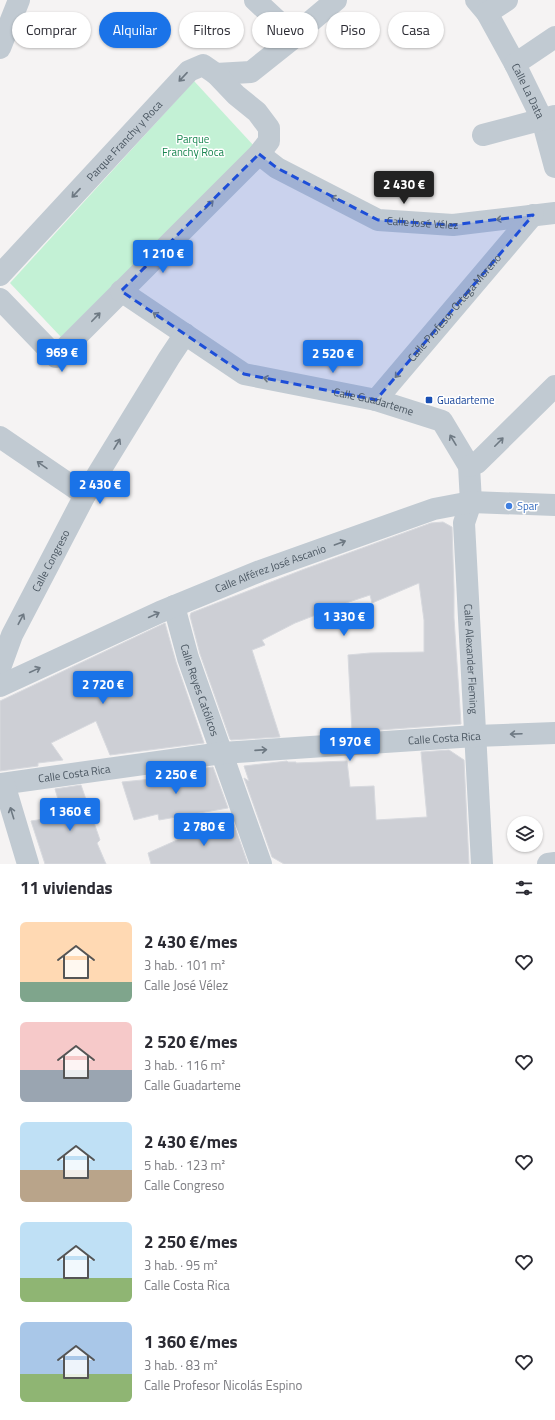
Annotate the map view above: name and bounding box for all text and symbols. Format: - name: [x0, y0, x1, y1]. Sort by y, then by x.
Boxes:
- chip: Comprar: [12, 12, 91, 48]
- chip: Alquilar: [99, 12, 171, 48]
- chip: Filtros: [179, 12, 244, 48]
- chip: Nuevo: [252, 12, 318, 48]
- chip: Piso: [326, 12, 380, 48]
- chip: Casa: [388, 12, 444, 48]
- street label: Calle La Data: [508, 60, 549, 122]
- one-way arrow: [178, 72, 188, 82]
- street label: Parque Franchy y Roca: [83, 96, 166, 185]
- park label: Parque Franchy Roca: [162, 131, 224, 160]
- pin: 2 430 €: [367, 171, 441, 205]
- text: 2 430 €: [383, 174, 425, 194]
- one-way arrow: [71, 188, 80, 198]
- one-way arrow: [330, 195, 342, 202]
- one-way arrow: [204, 200, 213, 210]
- street label: Calle José Vélez: [386, 213, 459, 233]
- one-way arrow: [496, 215, 509, 223]
- pin: 1 210 €: [126, 240, 200, 274]
- text: 1 210 €: [142, 243, 184, 263]
- street label: Calle Profesor Ortega Moreno: [404, 250, 505, 365]
- one-way arrow: [91, 312, 101, 322]
- one-way arrow: [152, 312, 163, 320]
- pin: 969 €: [34, 339, 90, 373]
- pin: 2 520 €: [296, 340, 370, 374]
- text: 969 €: [46, 342, 78, 362]
- text: 2 520 €: [312, 343, 354, 363]
- one-way arrow: [394, 367, 403, 378]
- one-way arrow: [263, 375, 276, 383]
- street label: Calle Guadarteme: [332, 384, 416, 420]
- place label: Guadarteme: [437, 392, 495, 408]
- marker: Guadarteme: [424, 395, 434, 405]
- one-way arrow: [449, 434, 457, 446]
- one-way arrow: [494, 437, 504, 447]
- one-way arrow: [113, 438, 121, 450]
- one-way arrow: [36, 461, 47, 469]
- pin: 2 430 €: [63, 471, 137, 505]
- text: 2 430 €: [79, 474, 121, 494]
- place label: Spar: [517, 498, 538, 514]
- marker: Spar: [504, 501, 514, 511]
- street label: Calle Congreso: [28, 527, 74, 594]
- one-way arrow: [333, 539, 346, 546]
- street label: Calle Alférez José Ascanio: [212, 540, 328, 597]
- pin: 1 330 €: [307, 603, 381, 637]
- street label: Calle Alexander Fleming: [460, 603, 482, 715]
- text: 1 330 €: [323, 606, 365, 626]
- one-way arrow: [147, 611, 159, 618]
- one-way arrow: [17, 613, 25, 625]
- street label: Calle Reyes Católicos: [177, 642, 223, 739]
- one-way arrow: [29, 665, 41, 673]
- pin: 2 720 €: [66, 671, 140, 705]
- text: 2 720 €: [82, 674, 124, 694]
- pin: 1 970 €: [313, 728, 387, 762]
- street label: Calle Costa Rica: [408, 728, 481, 748]
- text: 1 970 €: [329, 731, 371, 751]
- one-way arrow: [510, 731, 523, 738]
- one-way arrow: [254, 747, 267, 754]
- street label: Calle Costa Rica: [37, 761, 112, 787]
- pin: 2 250 €: [139, 761, 213, 795]
- text: 2 250 €: [155, 764, 197, 784]
- pin: 1 360 €: [33, 798, 107, 832]
- text: 1 360 €: [49, 801, 91, 821]
- one-way arrow: [8, 807, 15, 820]
- pin: 2 780 €: [167, 813, 241, 847]
- text: 2 780 €: [183, 816, 225, 836]
- map controls: [507, 816, 543, 852]
- button: layers: [507, 816, 543, 852]
- text: 11 viviendas: [20, 875, 113, 901]
- icon: filters: [513, 877, 535, 899]
- text: 2 430 €/mes: [144, 929, 238, 955]
- icon: home: [52, 938, 100, 986]
- icon: heart: [513, 951, 535, 973]
- text: 3 hab. · 101 m²: [144, 955, 225, 975]
- text: Calle José Vélez: [144, 975, 228, 995]
- text: 2 520 €/mes: [144, 1029, 238, 1055]
- icon: home: [52, 1038, 100, 1086]
- icon: heart: [513, 1051, 535, 1073]
- text: 3 hab. · 116 m²: [144, 1055, 225, 1075]
- text: Calle Guadarteme: [144, 1075, 241, 1095]
- text: 2 430 €/mes: [144, 1129, 238, 1155]
- icon: home: [52, 1138, 100, 1186]
- icon: heart: [513, 1151, 535, 1173]
- text: 5 hab. · 123 m²: [144, 1155, 225, 1175]
- text: Calle Congreso: [144, 1175, 224, 1195]
- text: 2 250 €/mes: [144, 1229, 238, 1255]
- icon: home: [52, 1238, 100, 1286]
- icon: heart: [513, 1251, 535, 1273]
- text: 3 hab. · 95 m²: [144, 1255, 218, 1275]
- text: Calle Costa Rica: [144, 1275, 230, 1295]
- text: 1 360 €/mes: [144, 1329, 238, 1355]
- icon: home: [52, 1338, 100, 1386]
- icon: heart: [513, 1351, 535, 1373]
- text: 3 hab. · 83 m²: [144, 1355, 218, 1375]
- text: Calle Profesor Nicolás Espino: [144, 1375, 302, 1395]

